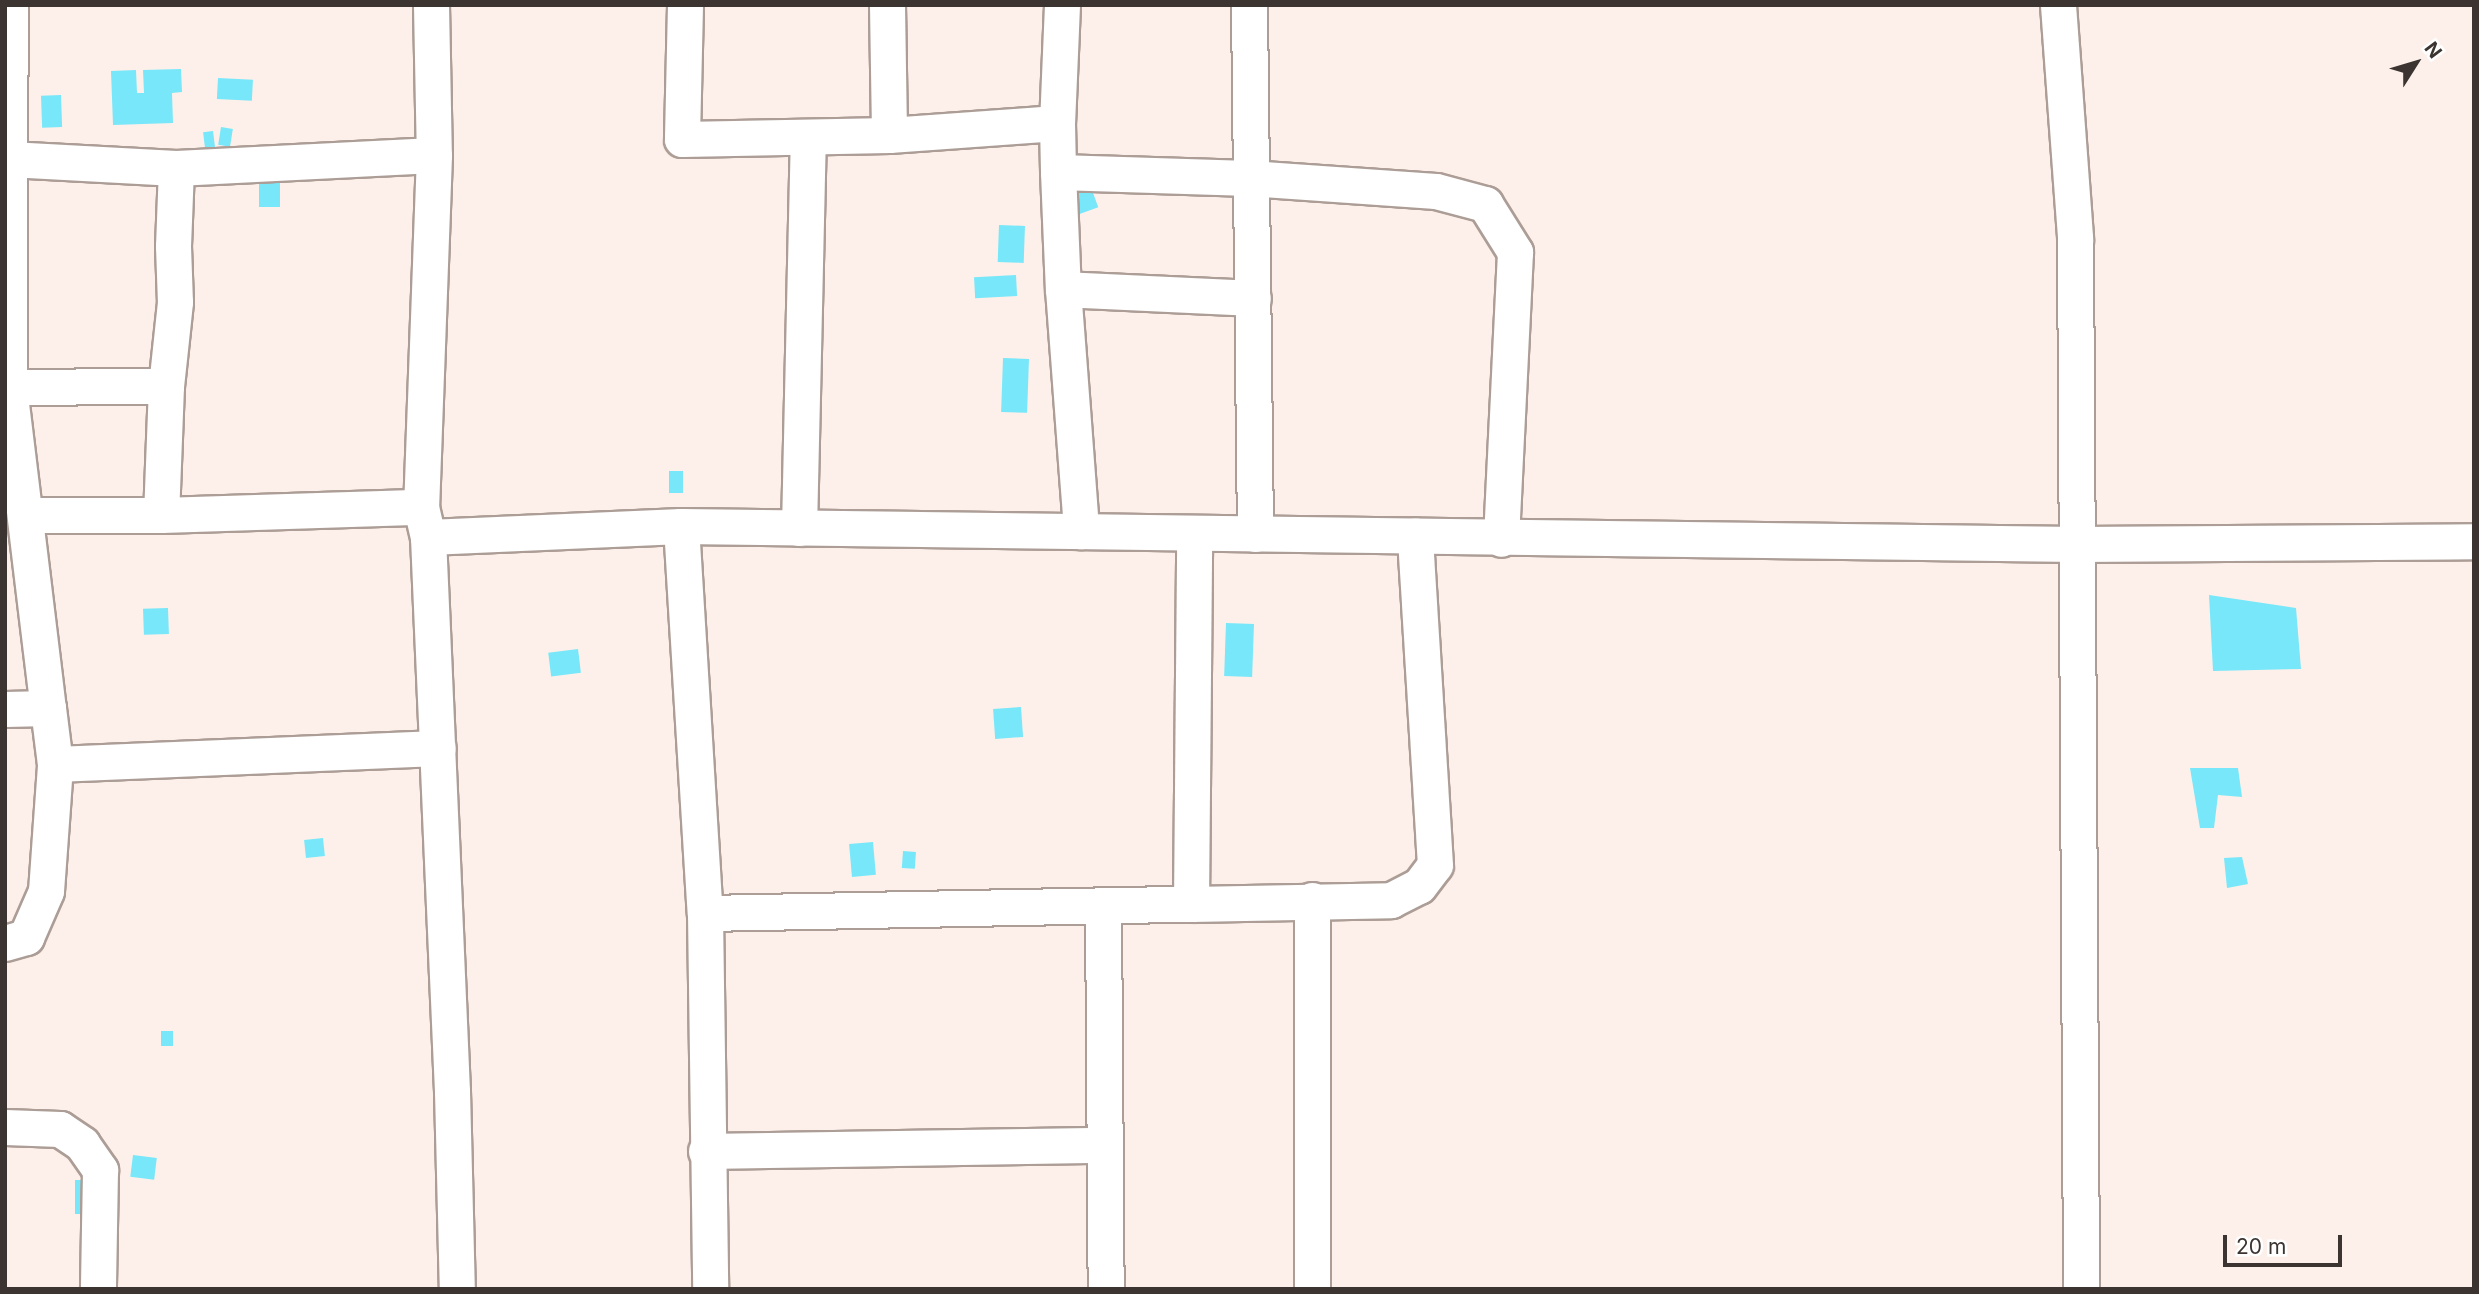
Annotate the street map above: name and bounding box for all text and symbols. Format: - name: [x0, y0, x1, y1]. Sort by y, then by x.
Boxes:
- north arrow: [2381, 28, 2451, 98]
- text: N: [2420, 37, 2447, 63]
- scale bar: [2227, 1220, 2346, 1264]
- text: 20 m: [2236, 1234, 2286, 1259]

